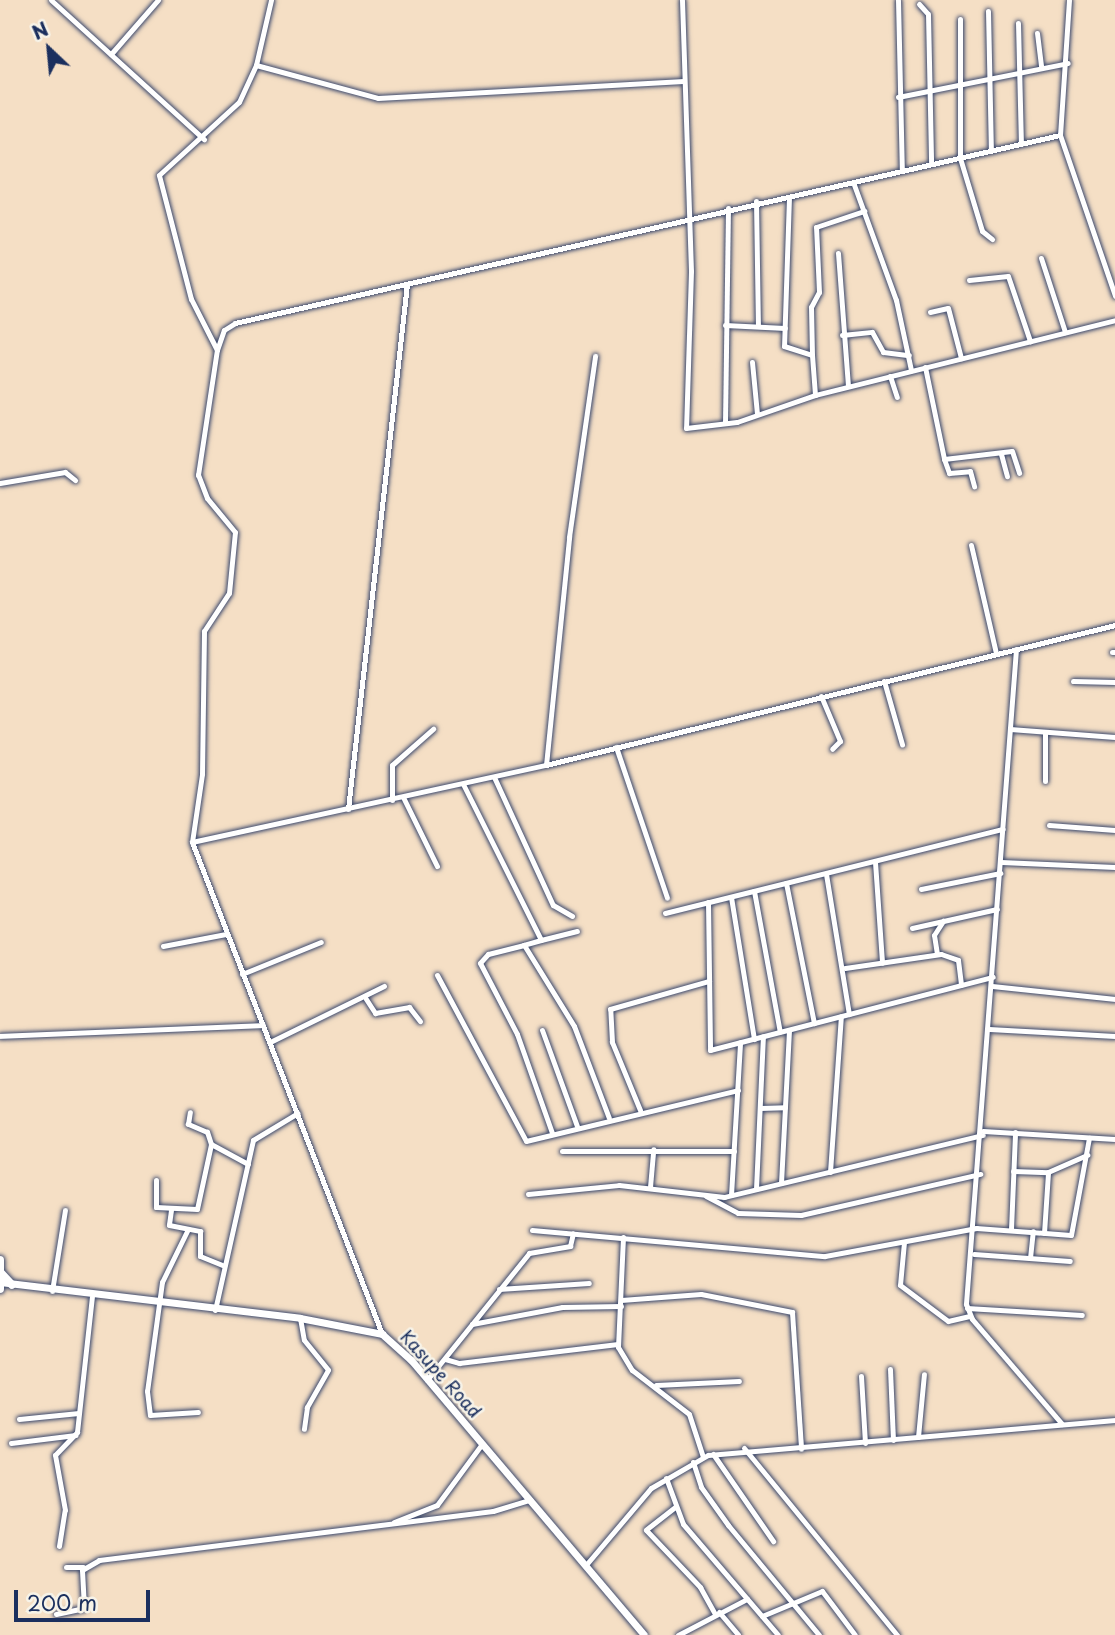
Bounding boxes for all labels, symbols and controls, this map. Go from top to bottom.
north arrow [14,14,84,84]
text: N [27,14,53,46]
street label: Kasupe Road [396,1326,486,1422]
scale bar [18,1576,154,1620]
text: 200 m [27,1586,97,1618]

